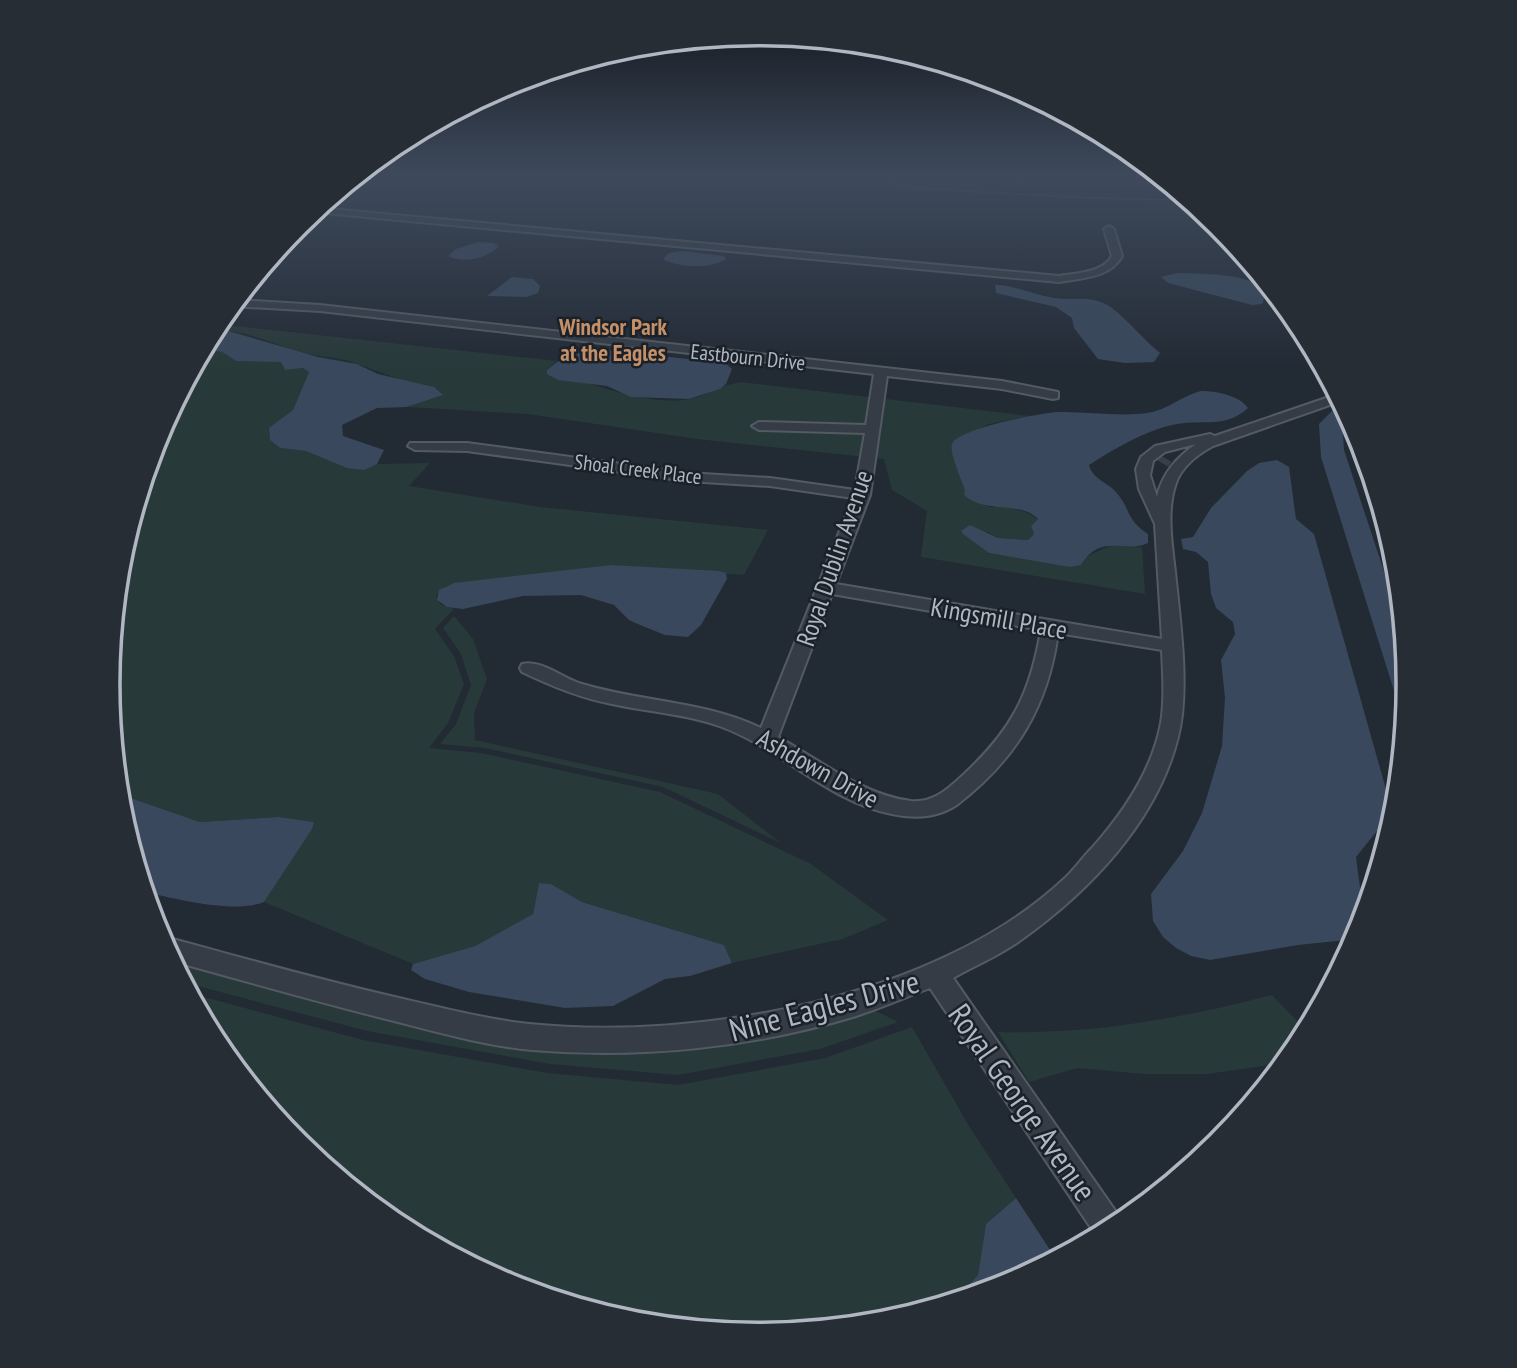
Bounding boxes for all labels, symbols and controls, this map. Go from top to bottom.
district label: Windsor Park at the Eagles [558,312,668,367]
street label: Eastbourn Drive [689,338,807,376]
street label: Shoal Creek Place [573,448,703,490]
street label: Royal Dublin Avenue [788,466,880,650]
street label: Kingsmill Place [928,590,1070,646]
street label: Ashdown Drive [751,721,885,815]
street label: Nine Eagles Drive [724,959,924,1051]
street label: Royal George Avenue [939,995,1107,1209]

